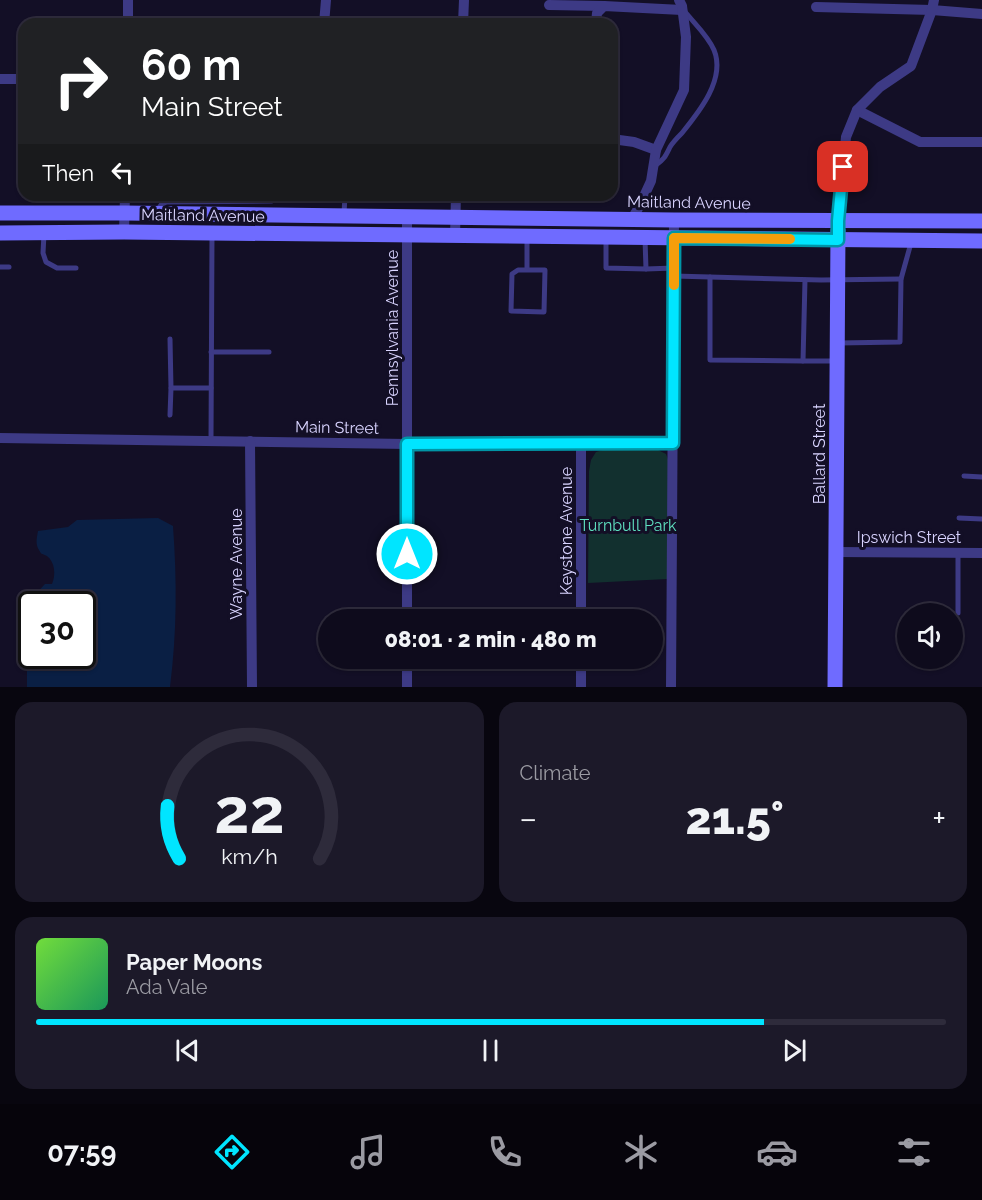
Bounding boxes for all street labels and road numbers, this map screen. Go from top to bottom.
street label: Maitland Avenue [627,192,751,213]
street label: Maitland Avenue [141,205,265,226]
street label: Pennsylvania Avenue [383,250,402,406]
street label: Ballard Street [810,403,829,504]
street label: Main Street [295,417,380,438]
street label: Keystone Avenue [557,467,576,595]
street label: Wayne Avenue [227,508,246,620]
street label: Ipswich Street [857,528,962,547]

